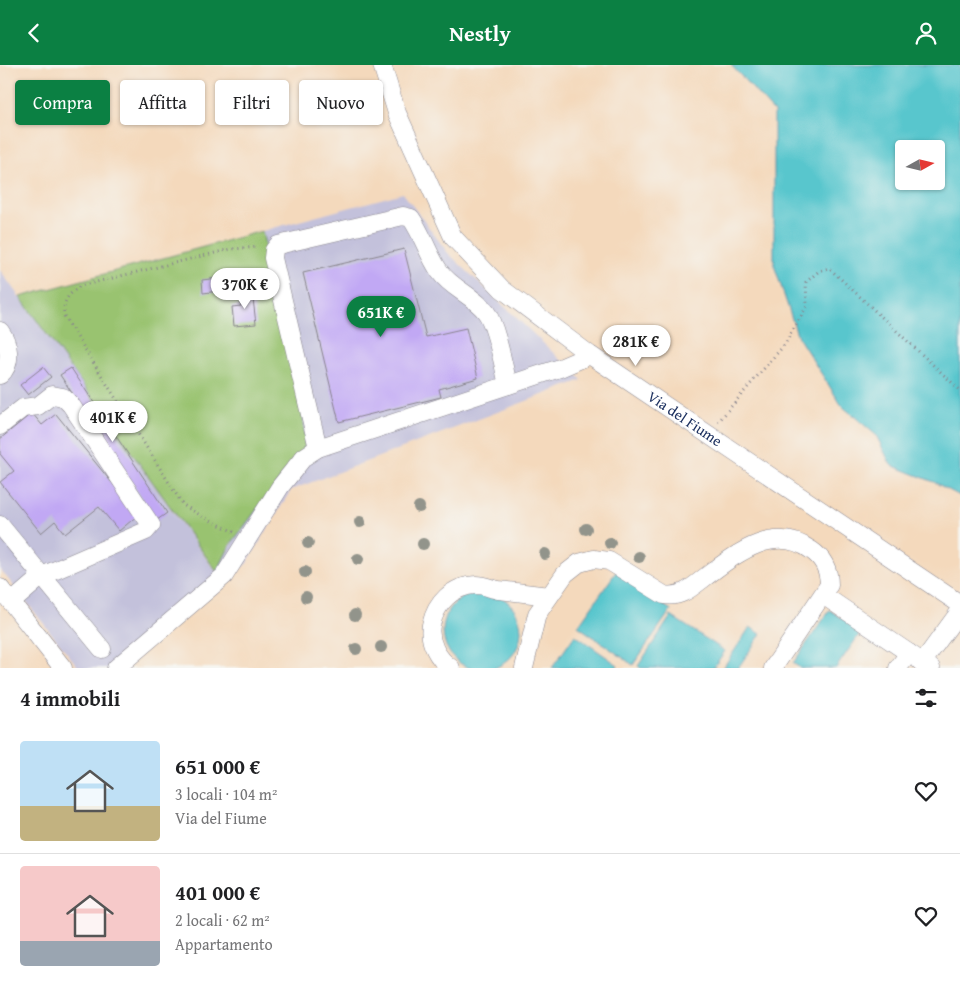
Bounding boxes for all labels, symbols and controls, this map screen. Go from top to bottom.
text: Nestly [449,17,511,49]
icon: back [20,19,48,47]
icon: person [912,19,940,47]
chip: Compra [15,80,110,125]
chip: Affitta [120,80,205,125]
chip: Filtri [215,80,289,125]
chip: Nuovo [299,80,383,125]
north arrow [895,140,945,190]
map controls [895,140,945,190]
pin: 370K € [204,267,286,310]
text: 370K € [222,272,268,296]
pin: 651K € [340,295,422,338]
text: 651K € [358,300,404,324]
pin: 281K € [595,325,677,367]
text: 281K € [613,329,659,353]
street label: Via del Fiume [643,386,727,451]
pin: 401K € [72,401,154,443]
text: 401K € [90,405,136,429]
text: 4 immobili [20,683,120,714]
icon: filters [912,684,940,712]
text: 651 000 € [175,751,260,782]
icon: home [60,761,120,821]
icon: heart [912,777,940,805]
text: 3 locali · 104 m² [175,782,277,806]
text: Via del Fiume [175,806,267,830]
text: 401 000 € [175,877,260,908]
icon: home [60,886,120,946]
icon: heart [912,902,940,930]
text: 2 locali · 62 m² [175,908,270,932]
text: Appartamento [175,932,273,956]

